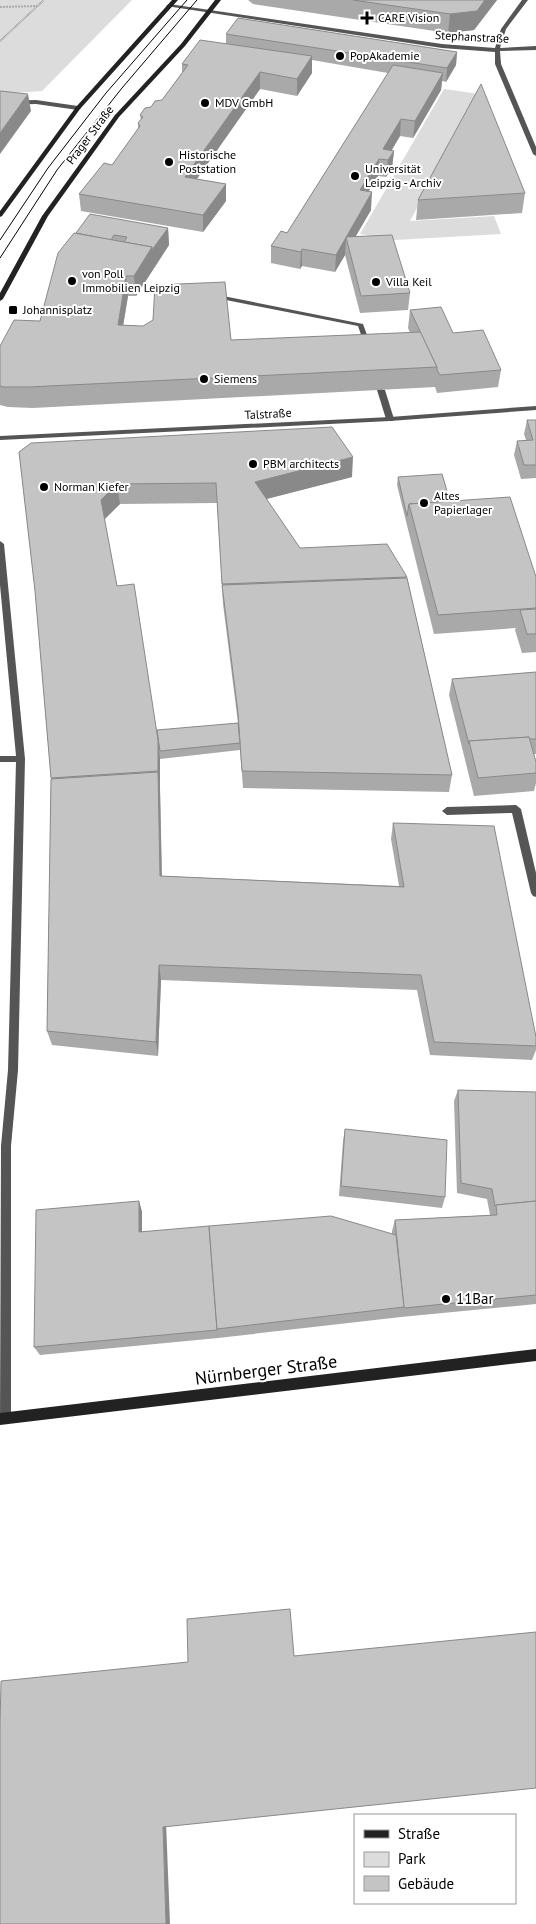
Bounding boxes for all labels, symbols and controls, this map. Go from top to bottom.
place label: CARE Vision [378,10,439,25]
marker: CARE Vision [360,11,374,25]
street label: Stephanstraße [435,27,510,46]
place label: PopAkademie [350,48,420,63]
marker: PopAkademie [334,50,346,62]
place label: MDV GmbH [215,95,273,110]
marker: MDV GmbH [199,97,211,109]
street label: Prager Straße [63,102,117,167]
place label: Historische Poststation [179,147,236,176]
marker: Historische Poststation [163,156,175,168]
place label: Universität Leipzig - Archiv [365,161,442,190]
marker: Universität Leipzig - Archiv [349,170,361,182]
place label: von Poll Immobilien Leipzig [82,266,180,295]
place label: Villa Keil [385,274,432,289]
marker: von Poll Immobilien Leipzig [66,275,78,287]
marker: Villa Keil [370,276,382,288]
place label: Johannisplatz [22,302,92,317]
marker: Johannisplatz [7,304,19,316]
place label: Siemens [214,371,257,386]
marker: Siemens [198,373,210,385]
street label: Talstraße [244,405,292,422]
place label: PBM architects [263,456,339,471]
marker: PBM architects [247,458,259,470]
place label: Norman Kiefer [54,479,129,494]
marker: Norman Kiefer [38,481,50,493]
place label: Altes Papierlager [434,488,492,517]
marker: Altes Papierlager [418,497,430,509]
place label: 11Bar [456,1289,494,1308]
marker: 11Bar [440,1293,452,1305]
street label: Nürnberger Straße [194,1349,338,1390]
legend [354,1814,516,1904]
text: Straße [398,1824,440,1843]
text: Park [398,1849,426,1868]
text: Gebäude [398,1874,454,1893]

